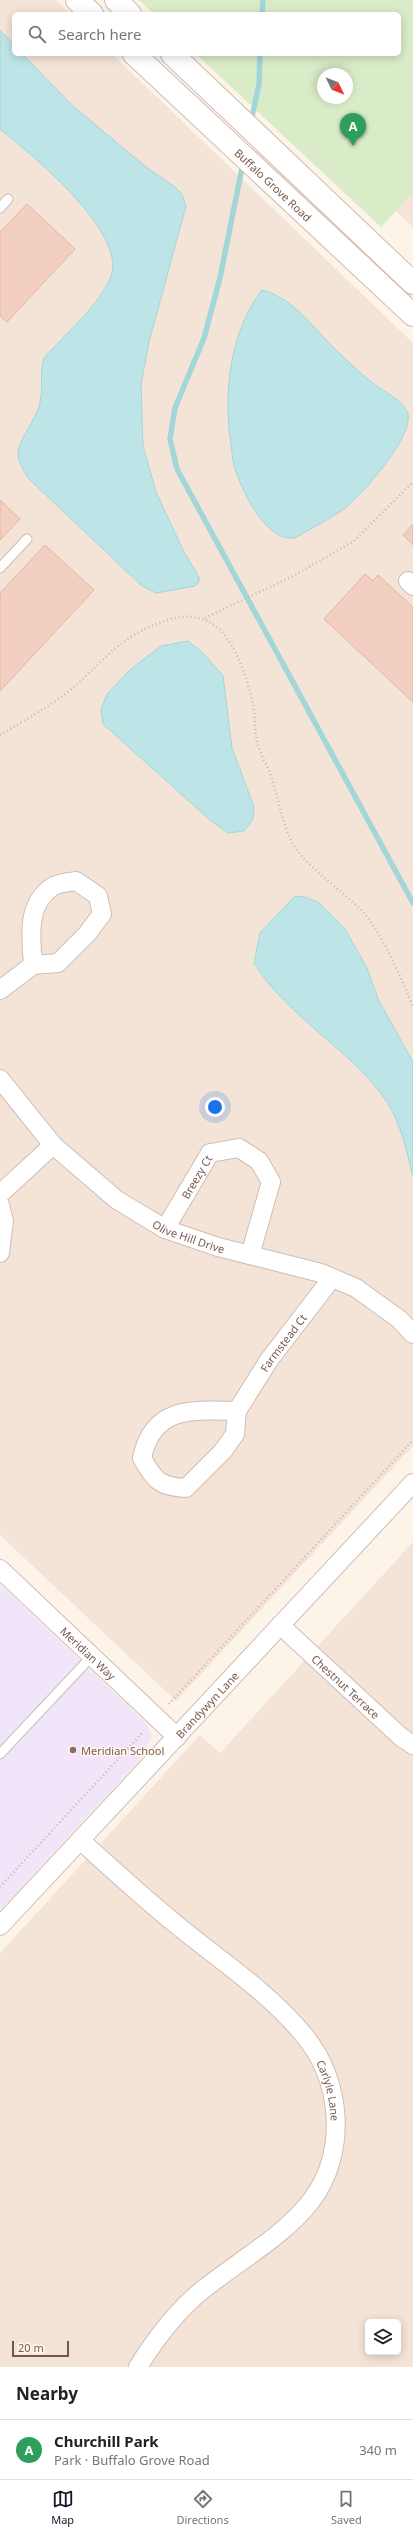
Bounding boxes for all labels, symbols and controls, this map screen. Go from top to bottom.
search box [12,12,401,56]
icon: search [26,23,48,45]
text: Search here [58,24,141,44]
north arrow [317,68,353,104]
pin: A [340,113,366,146]
street label: Buffalo Grove Road [232,145,315,224]
your location [205,1097,225,1117]
street label: Breezy Ct [177,1152,215,1201]
street label: Olive Hill Drive [150,1216,226,1256]
street label: Farmstead Ct [256,1311,309,1374]
street label: Meridian Way [58,1623,120,1683]
street label: Chestnut Terrace [309,1651,383,1721]
street label: Brandywyn Lane [172,1668,241,1741]
place label: Meridian School [81,1743,164,1758]
marker: Meridian School [68,1745,78,1755]
street label: Carlyle Lane [314,2057,343,2121]
map controls [365,2319,401,2355]
button: layers [365,2319,401,2355]
scale bar [12,2339,69,2358]
text: 20 m [18,2340,44,2355]
text: Nearby [16,2382,78,2405]
text: Churchill Park [54,2431,159,2451]
text: A [25,2441,34,2459]
text: 340 m [359,2441,397,2459]
text: Park · Buffalo Grove Road [54,2451,210,2469]
tab: Map [51,2488,74,2527]
tab: Directions [176,2488,229,2527]
tab: Saved [331,2488,362,2527]

